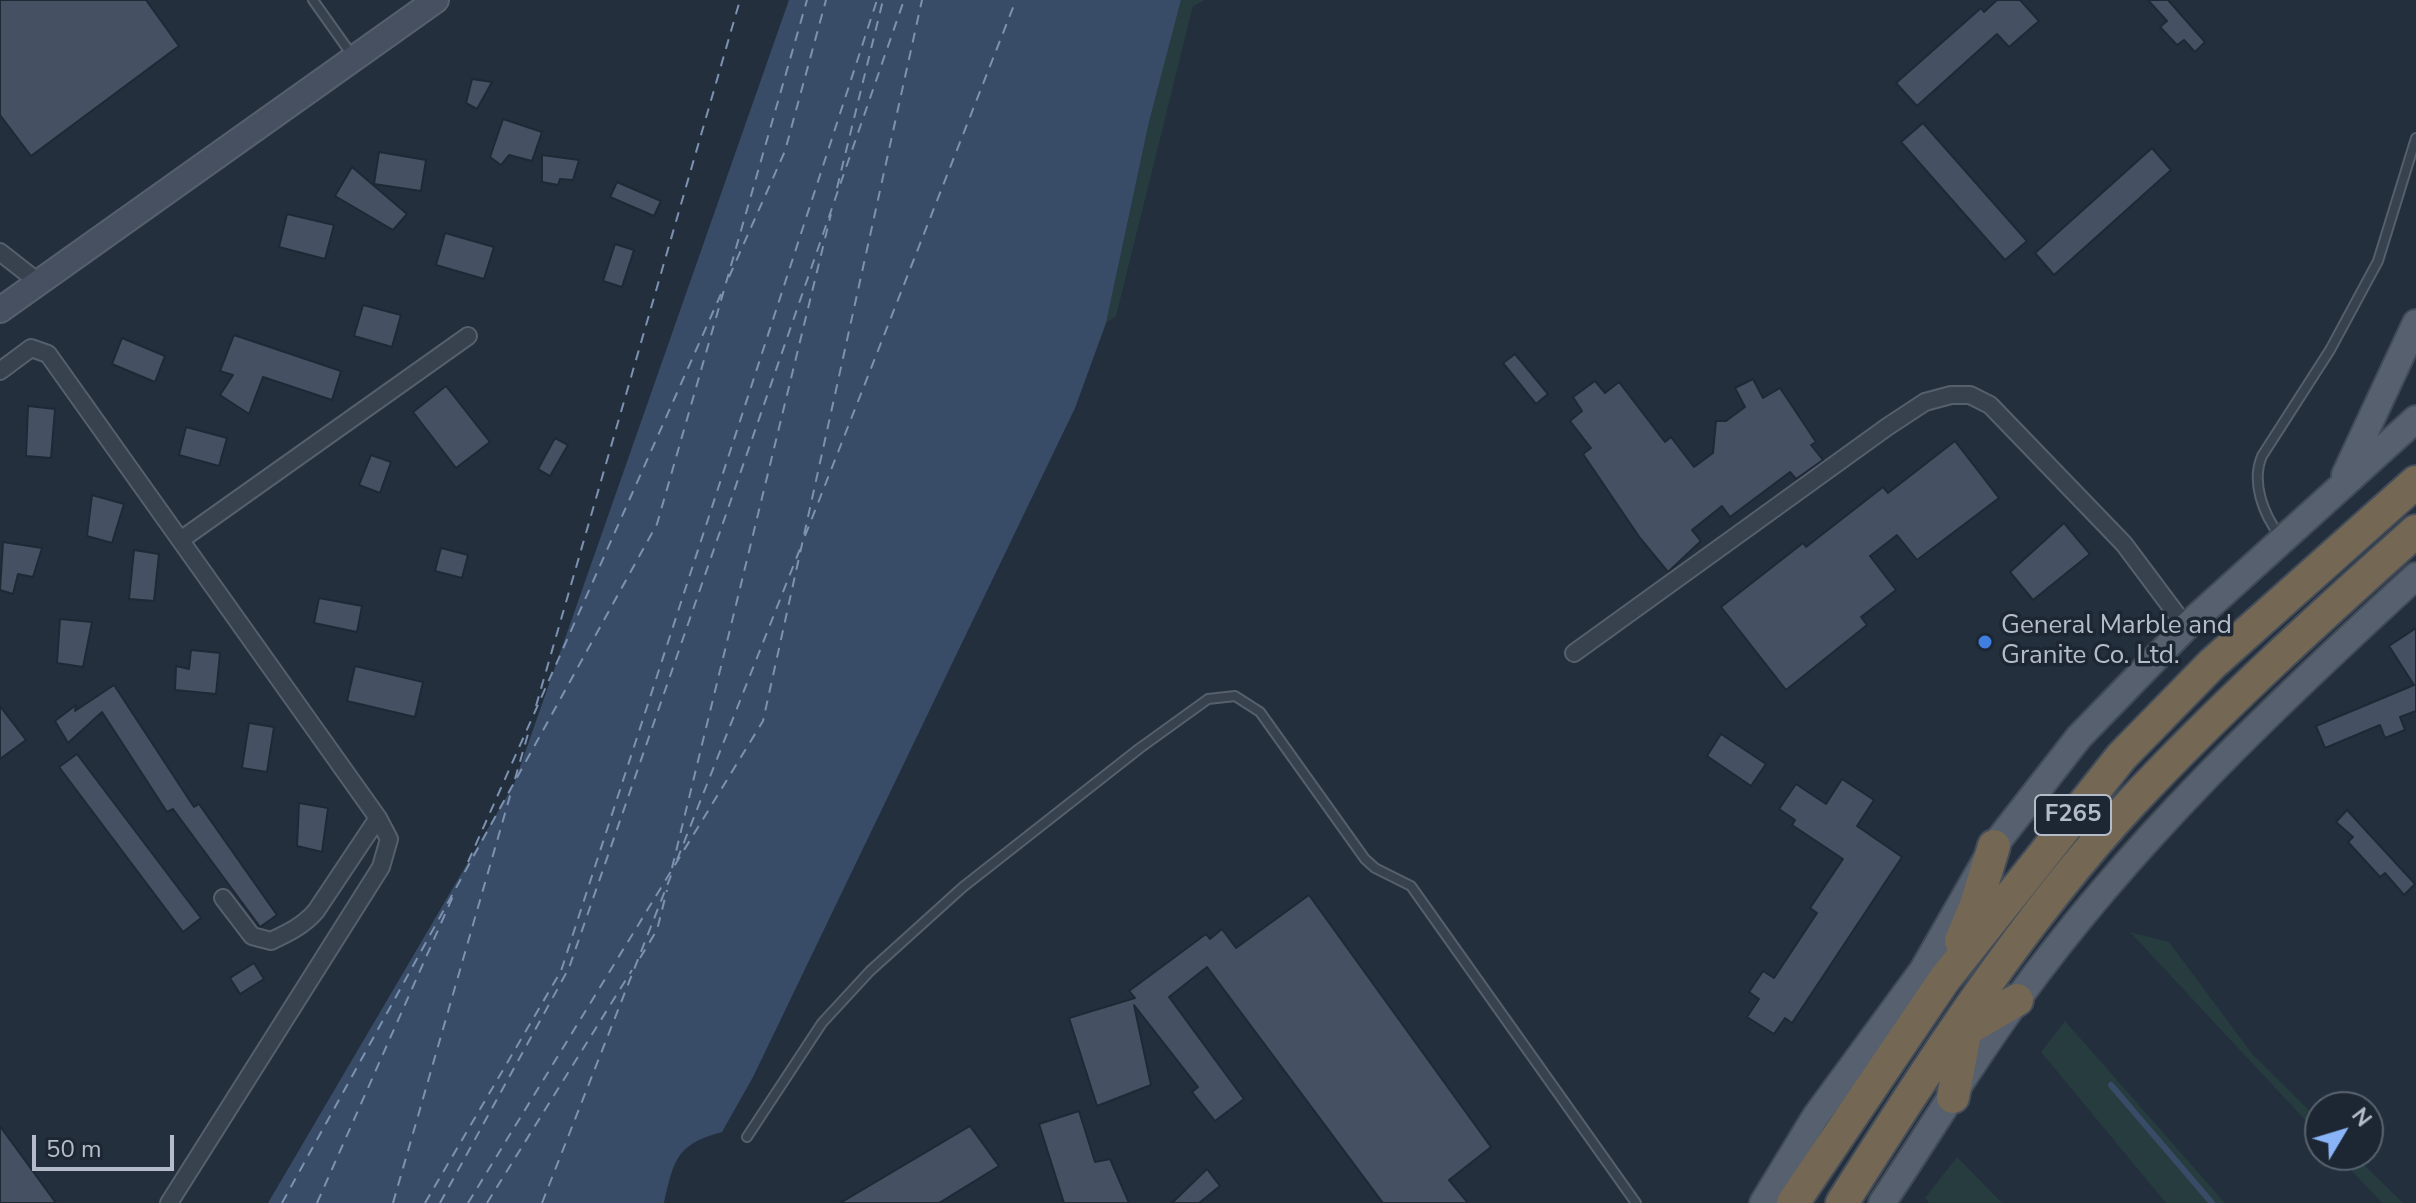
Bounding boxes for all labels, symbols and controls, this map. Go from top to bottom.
place label: General Marble and Granite Co. Ltd. [2001,611,2232,672]
marker: General Marble and Granite Co. Ltd. [1976,633,1994,651]
road number: F265 [2035,795,2111,835]
north arrow [2304,1091,2384,1171]
text: N [2344,1102,2378,1133]
scale bar [36,1119,178,1169]
text: 50 m [46,1133,102,1165]

